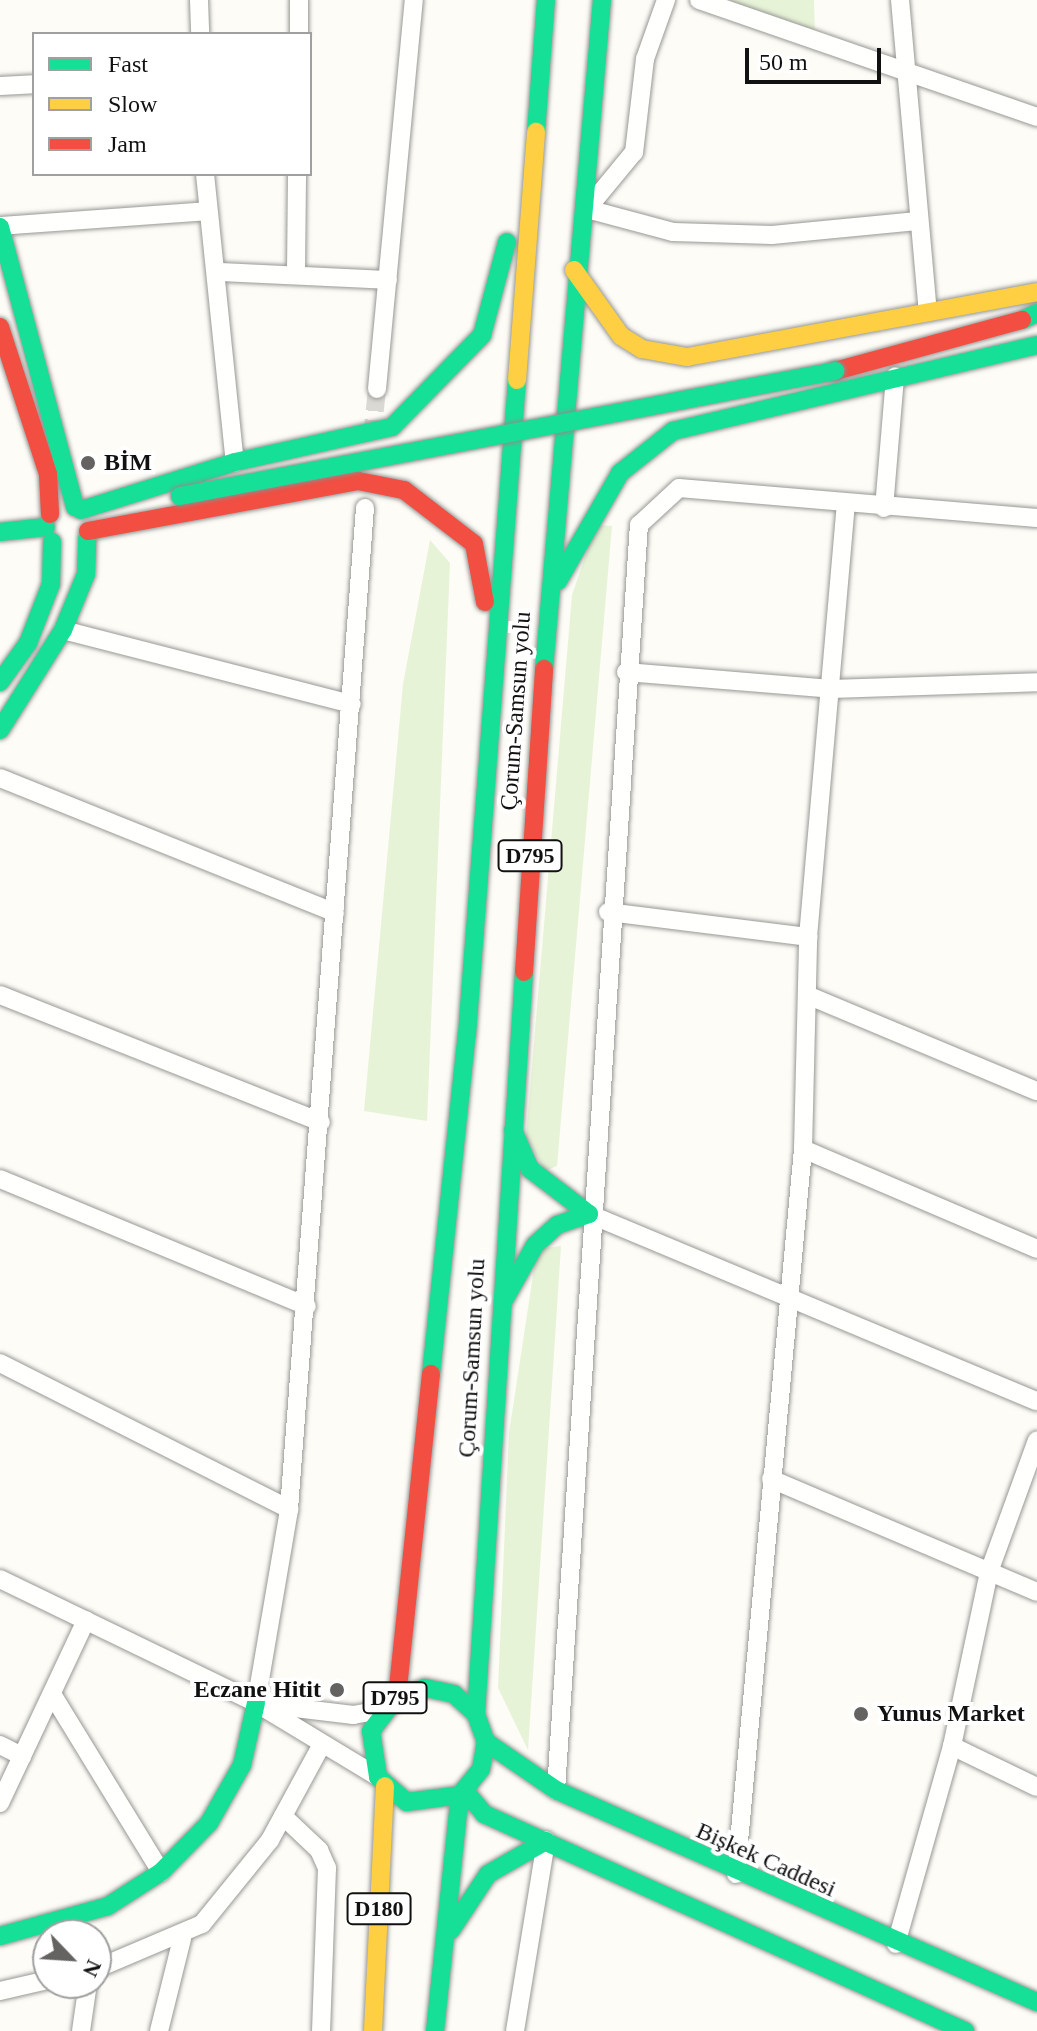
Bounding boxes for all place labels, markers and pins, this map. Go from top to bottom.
place label: BİM [104,449,152,477]
marker: BİM [79,454,97,472]
place label: Eczane Hitit [194,1676,321,1704]
marker: Eczane Hitit [328,1681,346,1699]
place label: Yunus Market [877,1700,1025,1728]
marker: Yunus Market [852,1705,870,1723]

